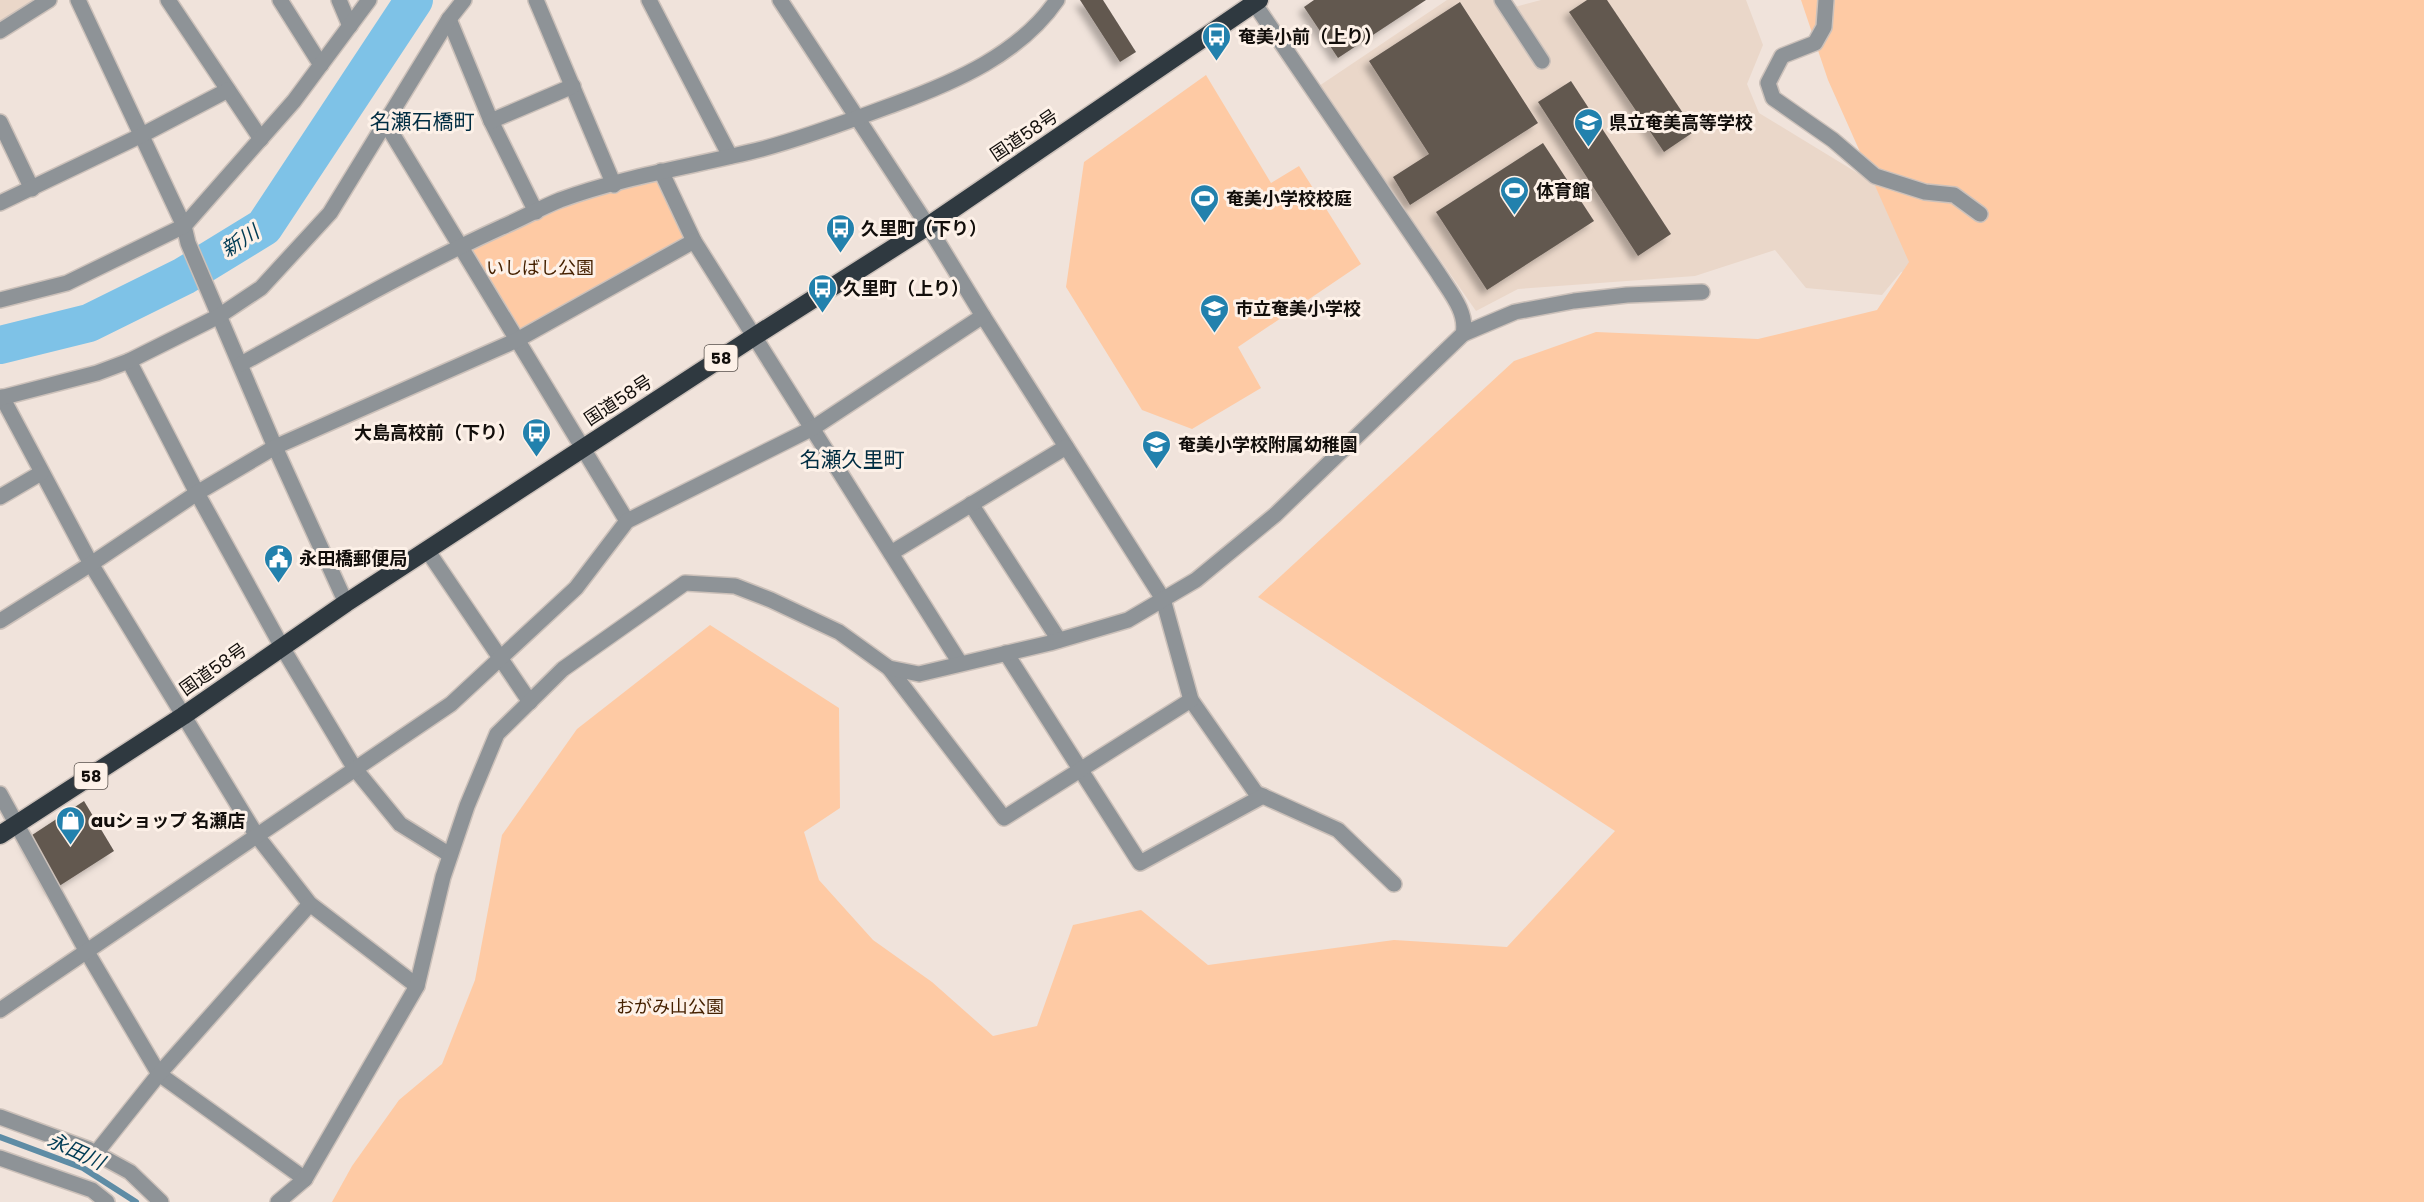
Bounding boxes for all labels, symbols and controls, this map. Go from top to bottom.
bus stop icon: 奄美小前（上り） [1201,20,1233,62]
place label: 奄美小前（上り） [1238,24,1382,49]
street label: 国道58号 [985,103,1063,167]
school or university icon: 県立奄美高等学校 [1572,106,1604,148]
district label: 名瀬石橋町 [370,107,475,136]
place label: 県立奄美高等学校 [1609,110,1753,135]
sports icon: 体育館 [1499,174,1531,216]
place label: 体育館 [1536,178,1590,203]
sports icon: 奄美小学校校庭 [1189,182,1221,224]
place label: 奄美小学校校庭 [1226,186,1352,211]
bus stop icon: 久里町（下り） [824,212,856,254]
place label: 久里町（下り） [861,216,987,241]
water label: 新川 [216,217,266,264]
park label: いしばし公園 [486,255,594,280]
bus stop icon: 久里町（上り） [806,272,838,314]
place label: 久里町（上り） [843,276,969,301]
school or university icon: 市立奄美小学校 [1198,292,1230,334]
place label: 市立奄美小学校 [1235,296,1361,321]
road number: 58 [704,345,738,371]
street label: 国道58号 [579,369,657,431]
bus stop icon: 大島高校前（下り） [521,416,553,458]
place label: 大島高校前（下り） [354,420,516,445]
school or university icon: 奄美小学校附属幼稚園 [1141,428,1173,470]
place label: 奄美小学校附属幼稚園 [1178,432,1358,457]
district label: 名瀬久里町 [800,445,905,474]
public building icon: 永田橋郵便局 [262,542,294,584]
place label: 永田橋郵便局 [299,546,407,571]
street label: 国道58号 [174,637,252,701]
road number: 58 [74,763,107,789]
shop icon: auショップ 名瀬店 [54,804,86,846]
place label: auショップ 名瀬店 [91,808,245,833]
park label: おがみ山公園 [616,994,724,1019]
water label: 永田川 [43,1126,111,1177]

